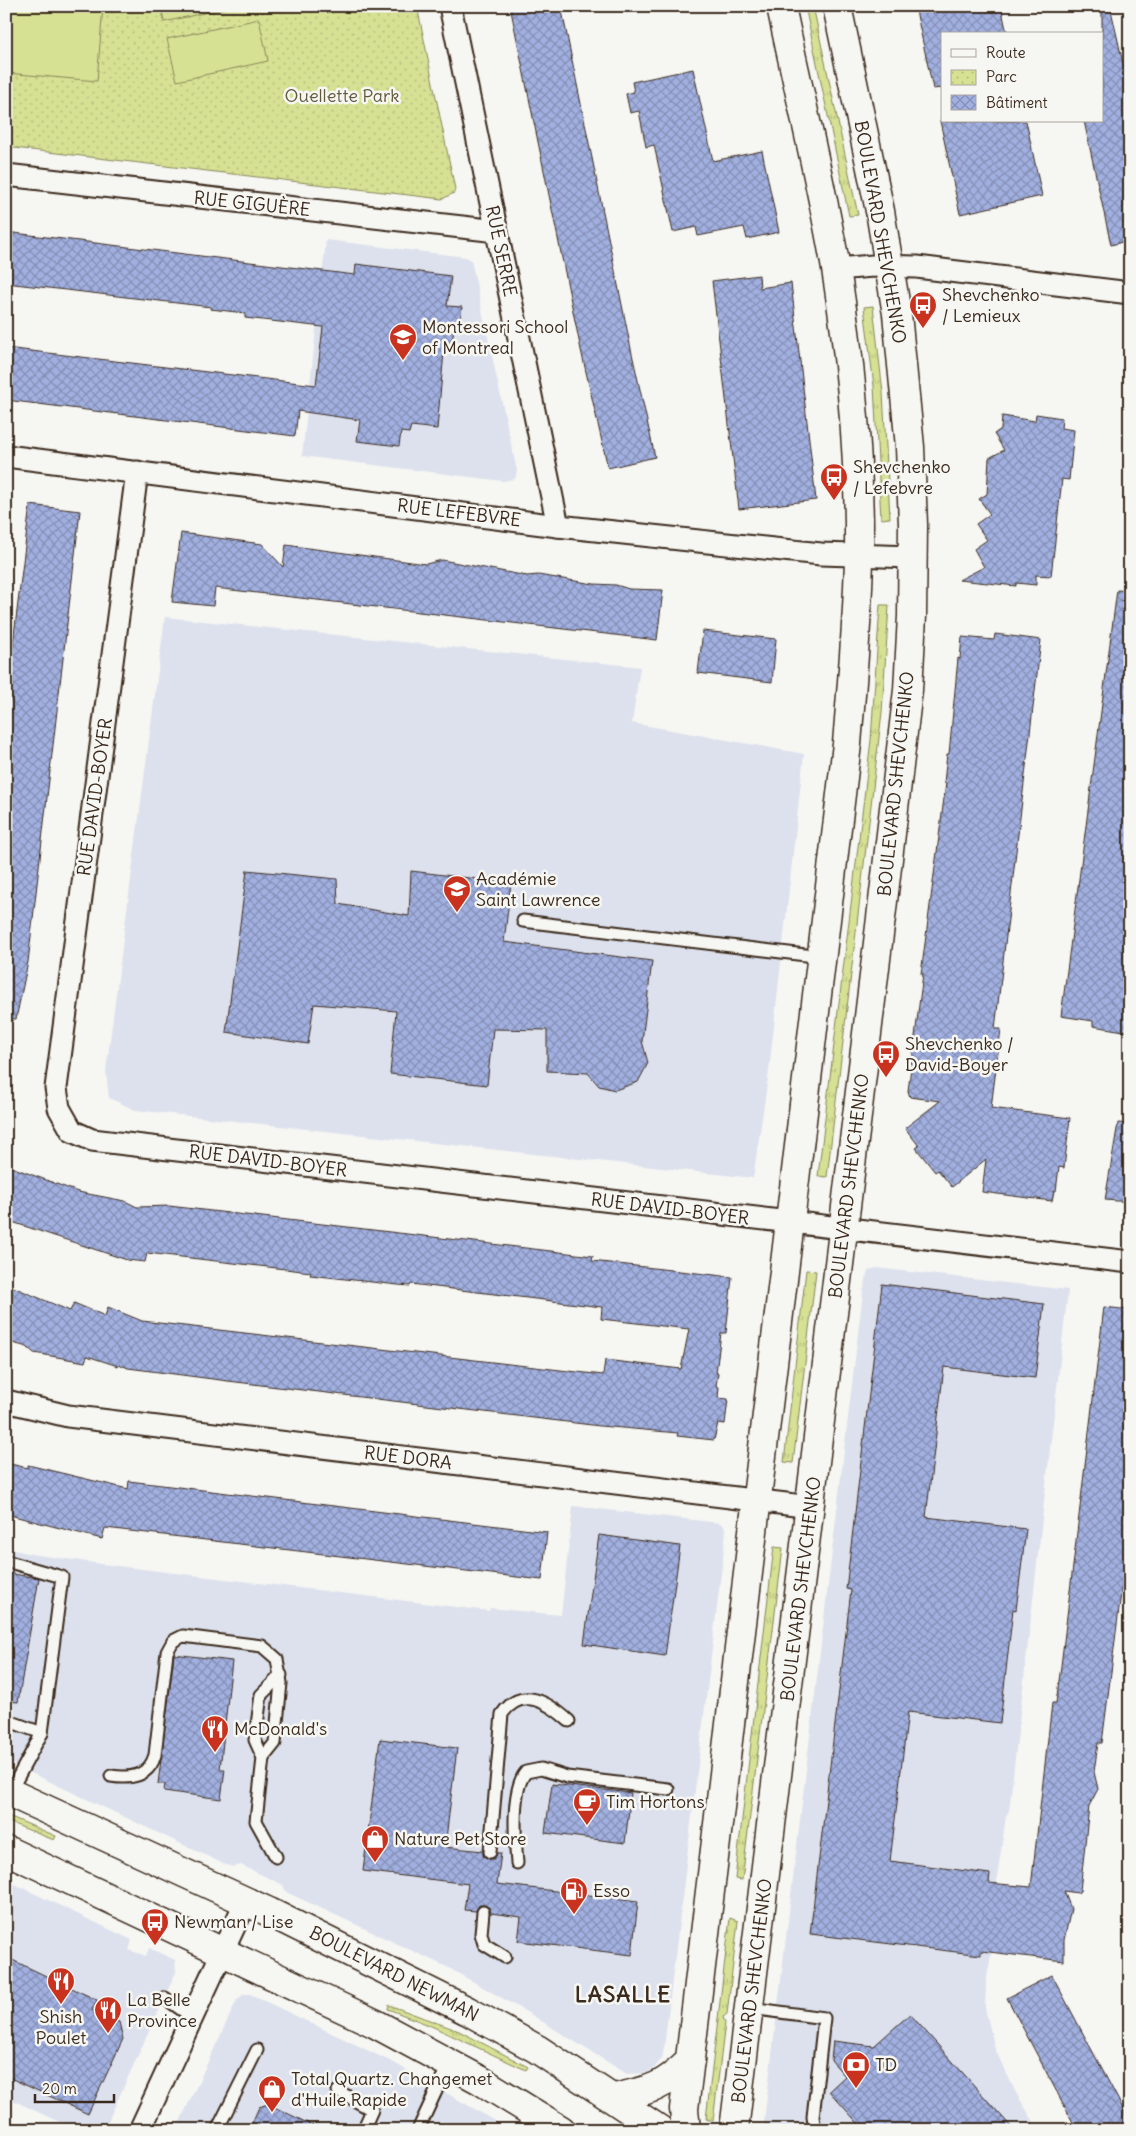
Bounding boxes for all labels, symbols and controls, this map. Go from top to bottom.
legend [941,32,1104,122]
text: Route [986,43,1026,62]
text: Parc [986,67,1017,86]
park label: Ouellette Park [285,84,399,107]
text: Bâtiment [986,93,1048,112]
street label: BOULEVARD SHEVCHENKO [850,119,911,345]
street label: RUE GIGUÈRE [193,186,311,221]
street label: RUE SERRE [481,203,522,299]
place label: Shevchenko / Lemieux [942,283,1040,327]
bus stop icon: Shevchenko / Lemieux [908,290,938,329]
place label: Montessori School of Montreal [422,315,568,359]
school or university icon: Montessori School of Montreal [388,322,418,361]
place label: Shevchenko / Lefebvre [853,455,951,499]
bus stop icon: Shevchenko / Lefebvre [819,462,849,501]
street label: RUE LEFEBVRE [396,493,522,532]
street label: BOULEVARD SHEVCHENKO [872,670,919,898]
street label: RUE DAVID-BOYER [72,716,117,877]
place label: Académie Saint Lawrence [476,867,601,911]
school or university icon: Académie Saint Lawrence [442,874,472,913]
place label: Shevchenko / David-Boyer [905,1032,1014,1076]
bus stop icon: Shevchenko / David-Boyer [871,1039,901,1078]
street label: BOULEVARD SHEVCHENKO [823,1072,874,1300]
street label: RUE DAVID-BOYER [188,1139,349,1182]
street label: RUE DAVID-BOYER [590,1187,751,1230]
street label: RUE DORA [363,1441,453,1474]
street label: BOULEVARD SHEVCHENKO [775,1475,826,1703]
restaurant icon: McDonald's [200,1714,230,1753]
place label: McDonald's [234,1717,327,1740]
cafe icon: Tim Hortons [572,1787,602,1826]
place label: Tim Hortons [606,1790,705,1813]
shop icon: Nature Pet Store [360,1824,390,1863]
place label: Nature Pet Store [394,1827,527,1850]
fuel station icon: Esso [559,1876,589,1915]
street label: BOULEVARD SHEVCHENKO [726,1877,777,2105]
place label: Esso [593,1879,630,1902]
bus stop icon: Newman / Lise [140,1907,170,1946]
place label: Newman / Lise [174,1910,293,1933]
street label: BOULEVARD NEWMAN [306,1921,483,2026]
restaurant icon: Shish Poulet [46,1966,76,2005]
district label: LASALLE [575,1980,671,2008]
place label: La Belle Province [127,1988,197,2032]
restaurant icon: La Belle Province [93,1995,123,2034]
place label: Shish Poulet [36,2005,86,2049]
bank icon: TD [841,2050,871,2089]
place label: TD [875,2053,897,2076]
place label: Total Quartz. Changemet d'Huile Rapide [291,2067,492,2111]
scale bar [35,2071,114,2103]
shop icon: Total Quartz. Changemet d'Huile Rapide [257,2074,287,2113]
text: 20 m [42,2079,77,2098]

